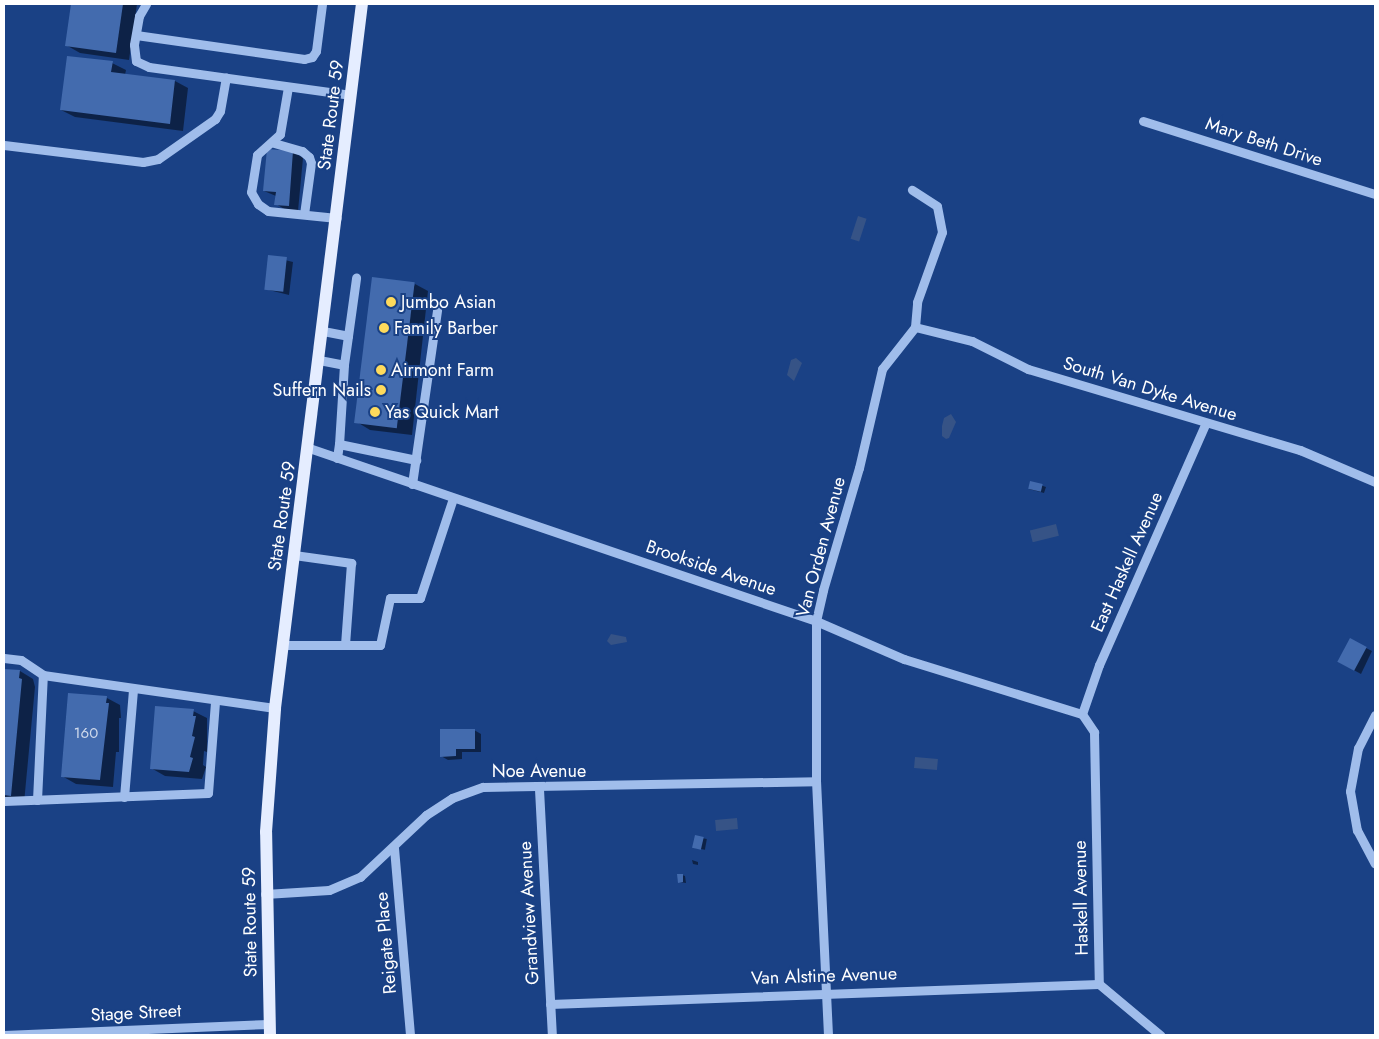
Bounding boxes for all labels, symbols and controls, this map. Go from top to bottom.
street label: State Route 59 [314,59,348,171]
street label: Mary Beth Drive [1203,113,1325,171]
place label: Jumbo Asian [401,291,496,313]
marker: Jumbo Asian [385,296,397,308]
place label: Family Barber [394,317,498,339]
marker: Family Barber [378,322,390,334]
street label: South Van Dyke Avenue [1060,352,1240,426]
place label: Airmont Farm [391,359,494,381]
marker: Airmont Farm [375,364,387,376]
place label: Suffern Nails [272,379,371,401]
marker: Suffern Nails [375,384,387,396]
place label: Yas Quick Mart [385,401,499,423]
marker: Yas Quick Mart [369,406,381,418]
street label: State Route 59 [264,460,300,572]
street label: Van Orden Avenue [792,474,850,620]
street label: East Haskell Avenue [1086,489,1168,635]
street label: Brookside Avenue [643,536,779,600]
house number: 160 [74,725,98,743]
street label: Noe Avenue [492,760,586,782]
street label: Haskell Avenue [1069,840,1093,956]
street label: Grandview Avenue [514,841,544,985]
street label: State Route 59 [238,866,262,978]
street label: Reigate Place [371,891,401,995]
street label: Van Alstine Avenue [751,963,897,989]
street label: Stage Street [90,1000,182,1026]

